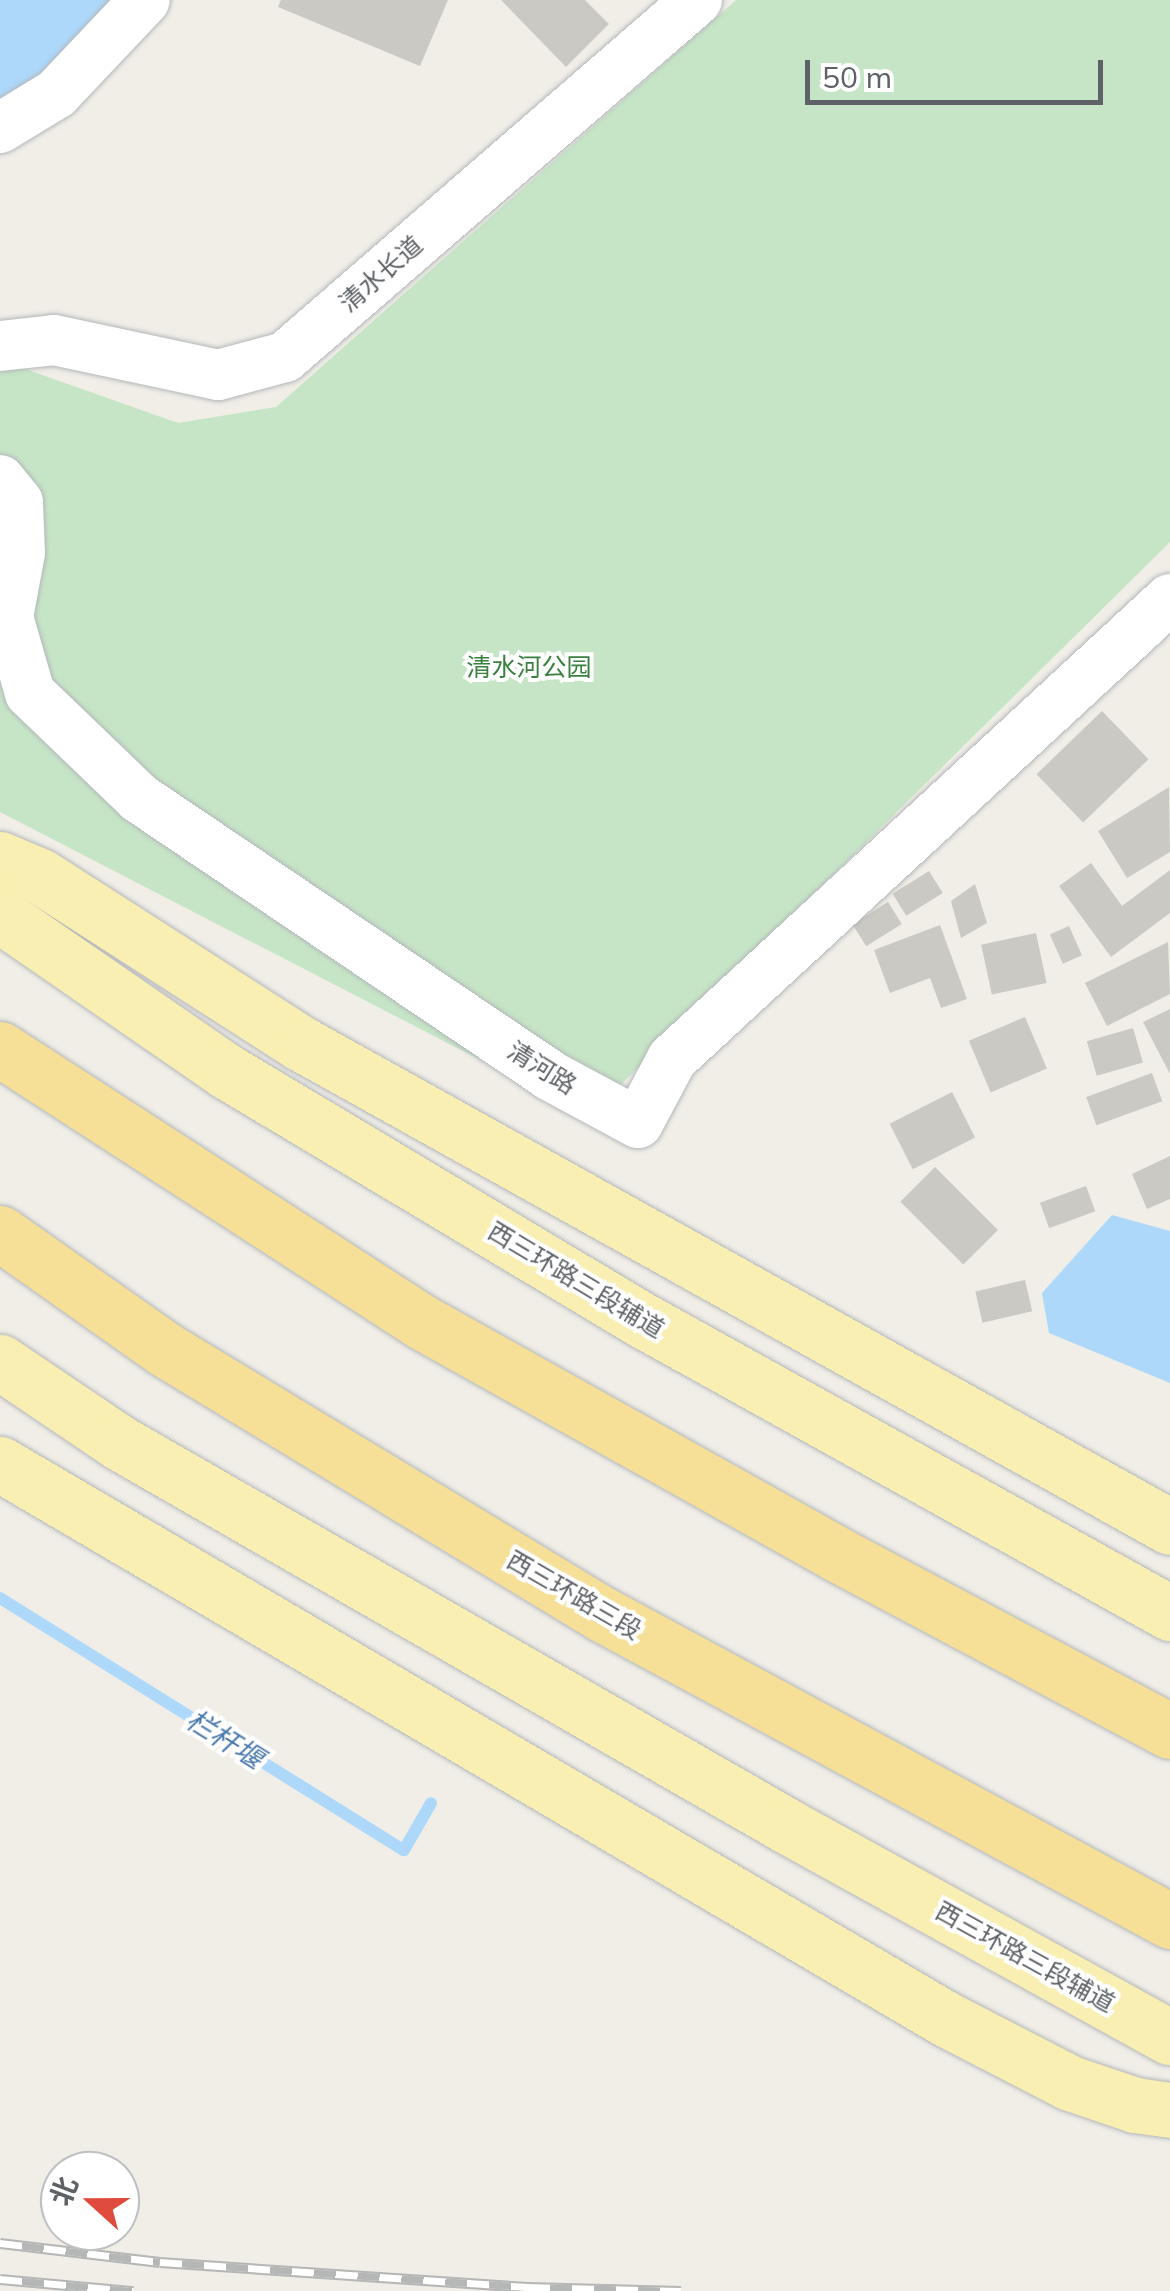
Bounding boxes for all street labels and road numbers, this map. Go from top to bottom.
street label: 清水长道 [333,230,429,318]
street label: 清河路 [502,1035,582,1101]
street label: 西三环路三段辅道 [483,1216,669,1344]
street label: 西三环路三段 [502,1545,646,1645]
street label: 西三环路三段辅道 [930,1895,1120,2019]

